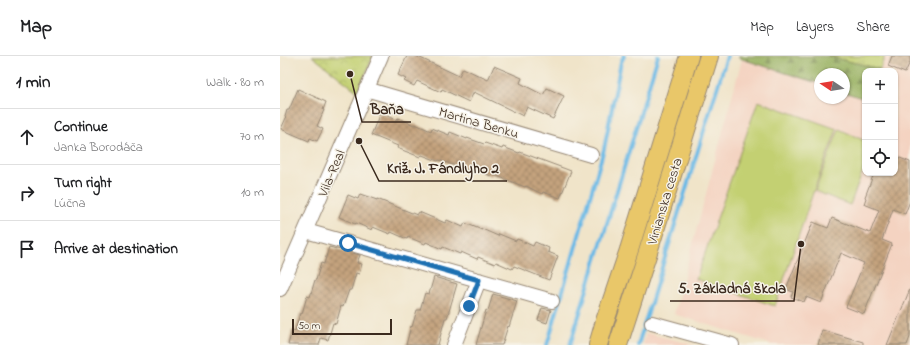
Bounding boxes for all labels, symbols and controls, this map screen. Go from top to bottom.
text: Map [20,14,52,41]
text: Map [750,17,774,38]
text: Layers [796,17,834,38]
text: Share [856,17,890,38]
north arrow [814,68,850,104]
map controls [862,68,898,176]
button: + [862,68,898,104]
text: 1 min [16,70,50,95]
text: Walk · 80 m [206,73,264,92]
callout: Baňa [362,95,411,122]
text: Baňa [369,99,404,121]
street label: Martina Benku [436,102,521,145]
button: − [862,104,898,140]
text: Continue [54,116,108,138]
icon: ahead [16,126,38,148]
text: 70 m [240,127,264,146]
text: Janka Borodáča [54,138,143,157]
button: locate [862,140,898,176]
street label: Vila-Real [313,147,352,201]
callout: Križ. J. Fándlyho 2 [379,154,507,181]
street label: Vinianska cesta [642,155,689,248]
text: Križ. J. Fándlyho 2 [387,158,500,182]
text: Turn right [54,172,112,194]
icon: right [16,182,38,204]
text: 10 m [241,183,264,202]
text: Lúčna [54,194,85,213]
route start [339,234,357,252]
icon: arrive [16,238,38,260]
text: Arrive at destination [54,238,178,260]
callout: 5. Základná škola [670,274,794,301]
text: 5. Základná škola [678,278,786,300]
route end [460,297,478,315]
scale bar [292,317,392,336]
text: 50 m [298,318,320,334]

